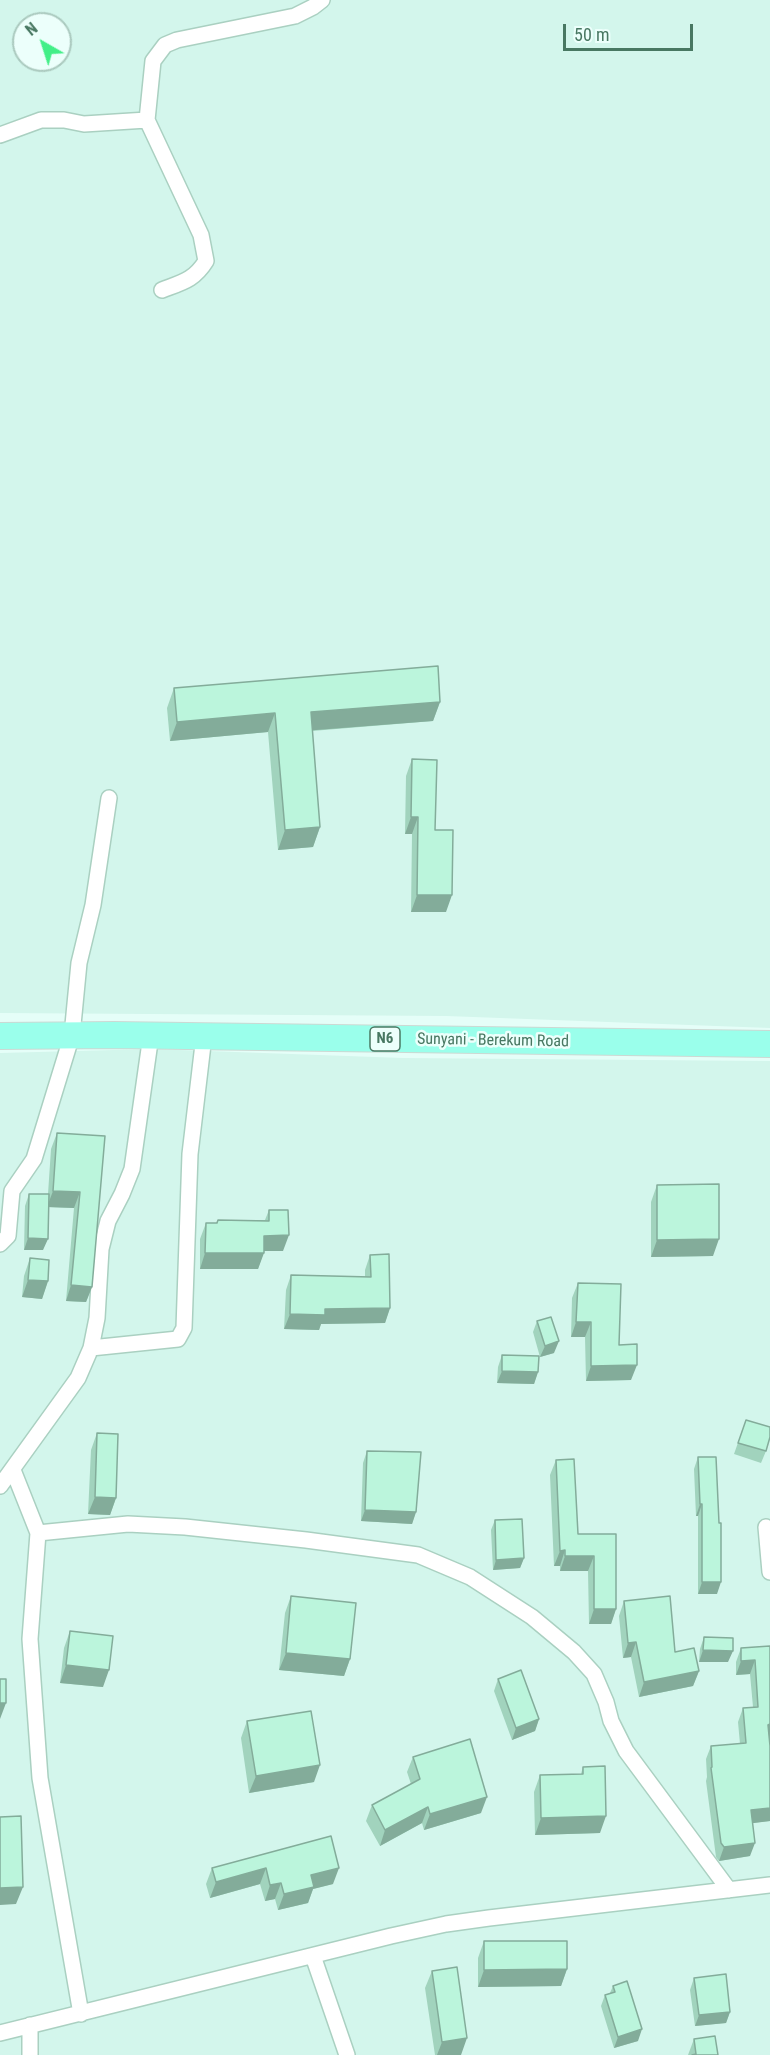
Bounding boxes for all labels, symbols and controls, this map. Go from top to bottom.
north arrow [12,12,72,72]
scale bar [566,12,696,50]
text: N [22,19,41,40]
text: 50 m [574,24,609,45]
road number: N6 [370,1027,400,1051]
street label: Sunyani - Berekum Road [417,1030,569,1052]

